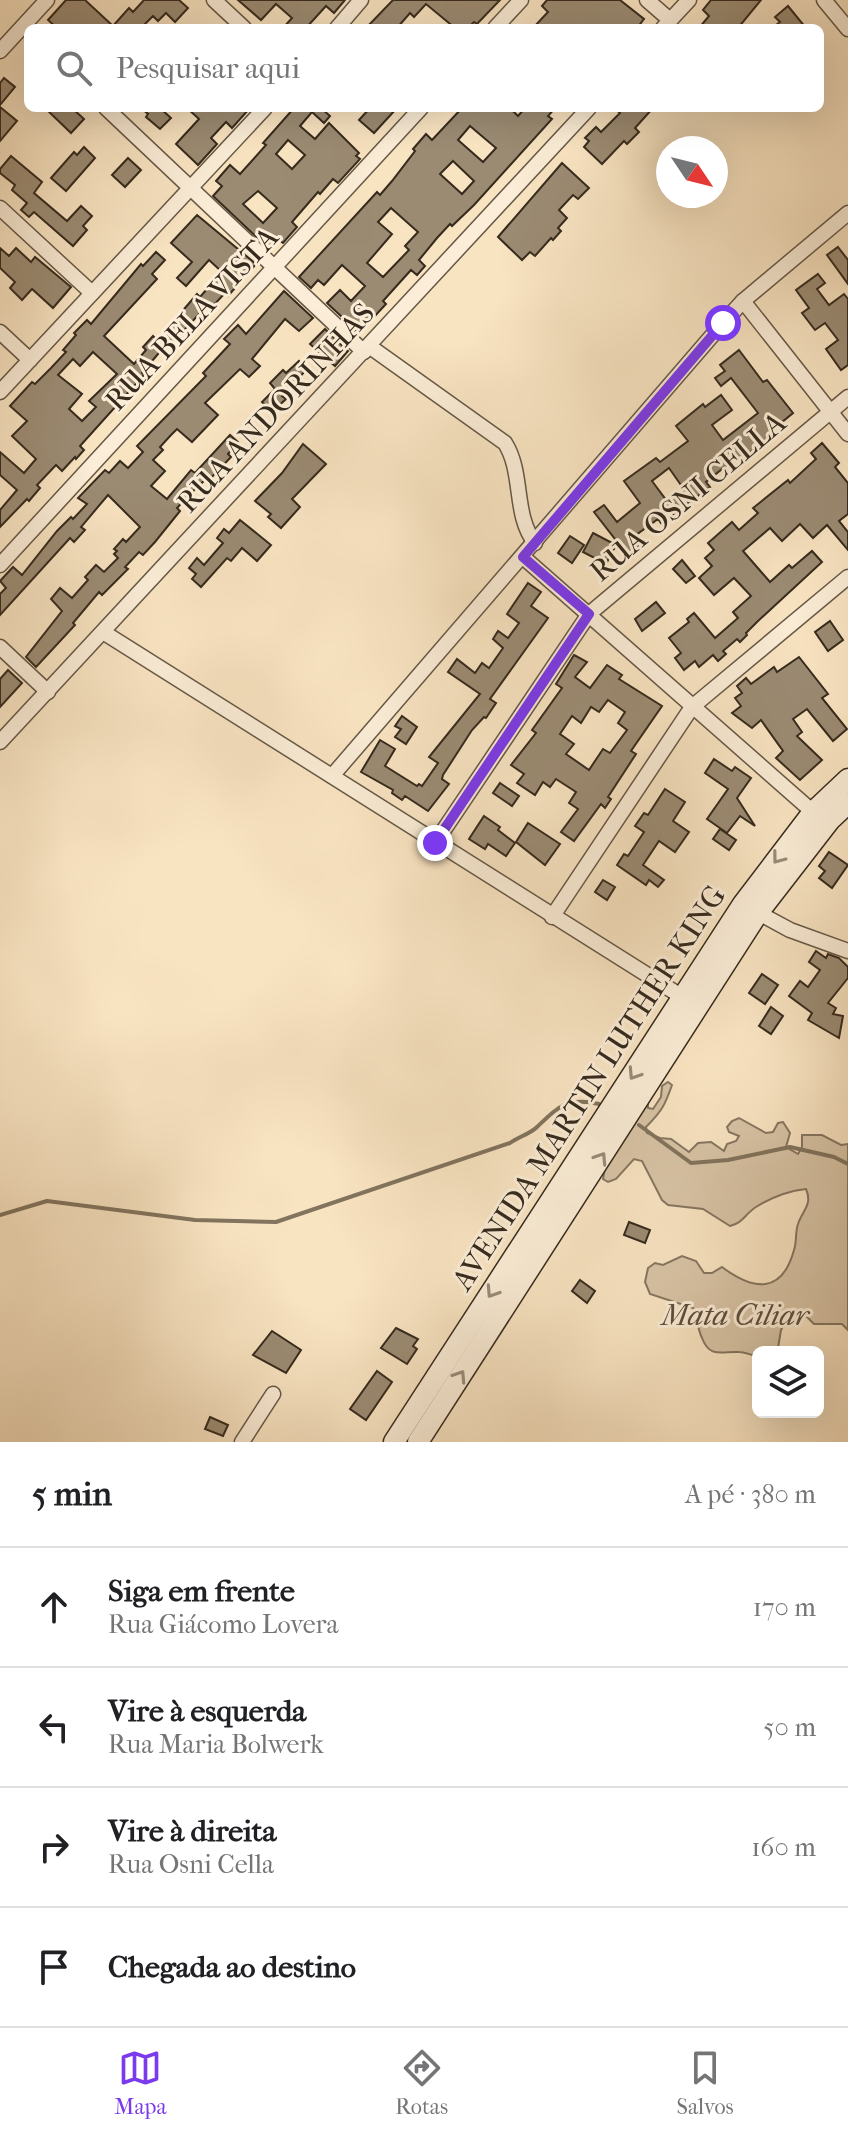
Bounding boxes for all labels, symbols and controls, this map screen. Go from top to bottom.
search box [24,24,824,112]
icon: search [52,46,96,90]
text: Pesquisar aqui [116,51,300,86]
north arrow [656,136,728,208]
street label: RUA BELA VISTA [98,220,286,418]
street label: RUA ANDORINHAS [170,296,382,520]
route start [705,305,741,341]
street label: RUA OSNI CELLA [583,405,793,589]
route end [417,825,453,861]
one-way arrow [773,849,787,864]
street label: AVENIDA MARTIN LUTHER KING [444,879,733,1298]
one-way arrow [629,1066,644,1080]
one-way arrow [591,1152,606,1167]
one-way arrow [486,1283,501,1298]
park label: Mata Ciliar [659,1298,811,1333]
map controls [752,1346,824,1418]
button: layers [752,1346,824,1418]
one-way arrow [450,1371,465,1385]
text: 5 min [32,1474,112,1514]
text: A pé · 380 m [685,1479,816,1510]
text: Siga em frente [108,1574,295,1609]
icon: ahead [32,1585,76,1629]
text: 170 m [753,1592,816,1623]
text: Rua Giácomo Lovera [108,1609,339,1640]
text: Vire à esquerda [108,1694,306,1729]
icon: left [32,1705,76,1749]
text: 50 m [763,1712,816,1743]
text: Rua Maria Bolwerk [108,1729,324,1760]
text: Vire à direita [108,1814,276,1849]
icon: right [32,1825,76,1869]
text: 160 m [751,1832,816,1863]
text: Rua Osni Cella [108,1849,274,1880]
icon: arrive [32,1945,76,1989]
text: Chegada ao destino [108,1950,356,1985]
tab: Mapa [114,2046,167,2120]
tab: Rotas [395,2046,448,2120]
tab: Salvos [677,2046,734,2120]

